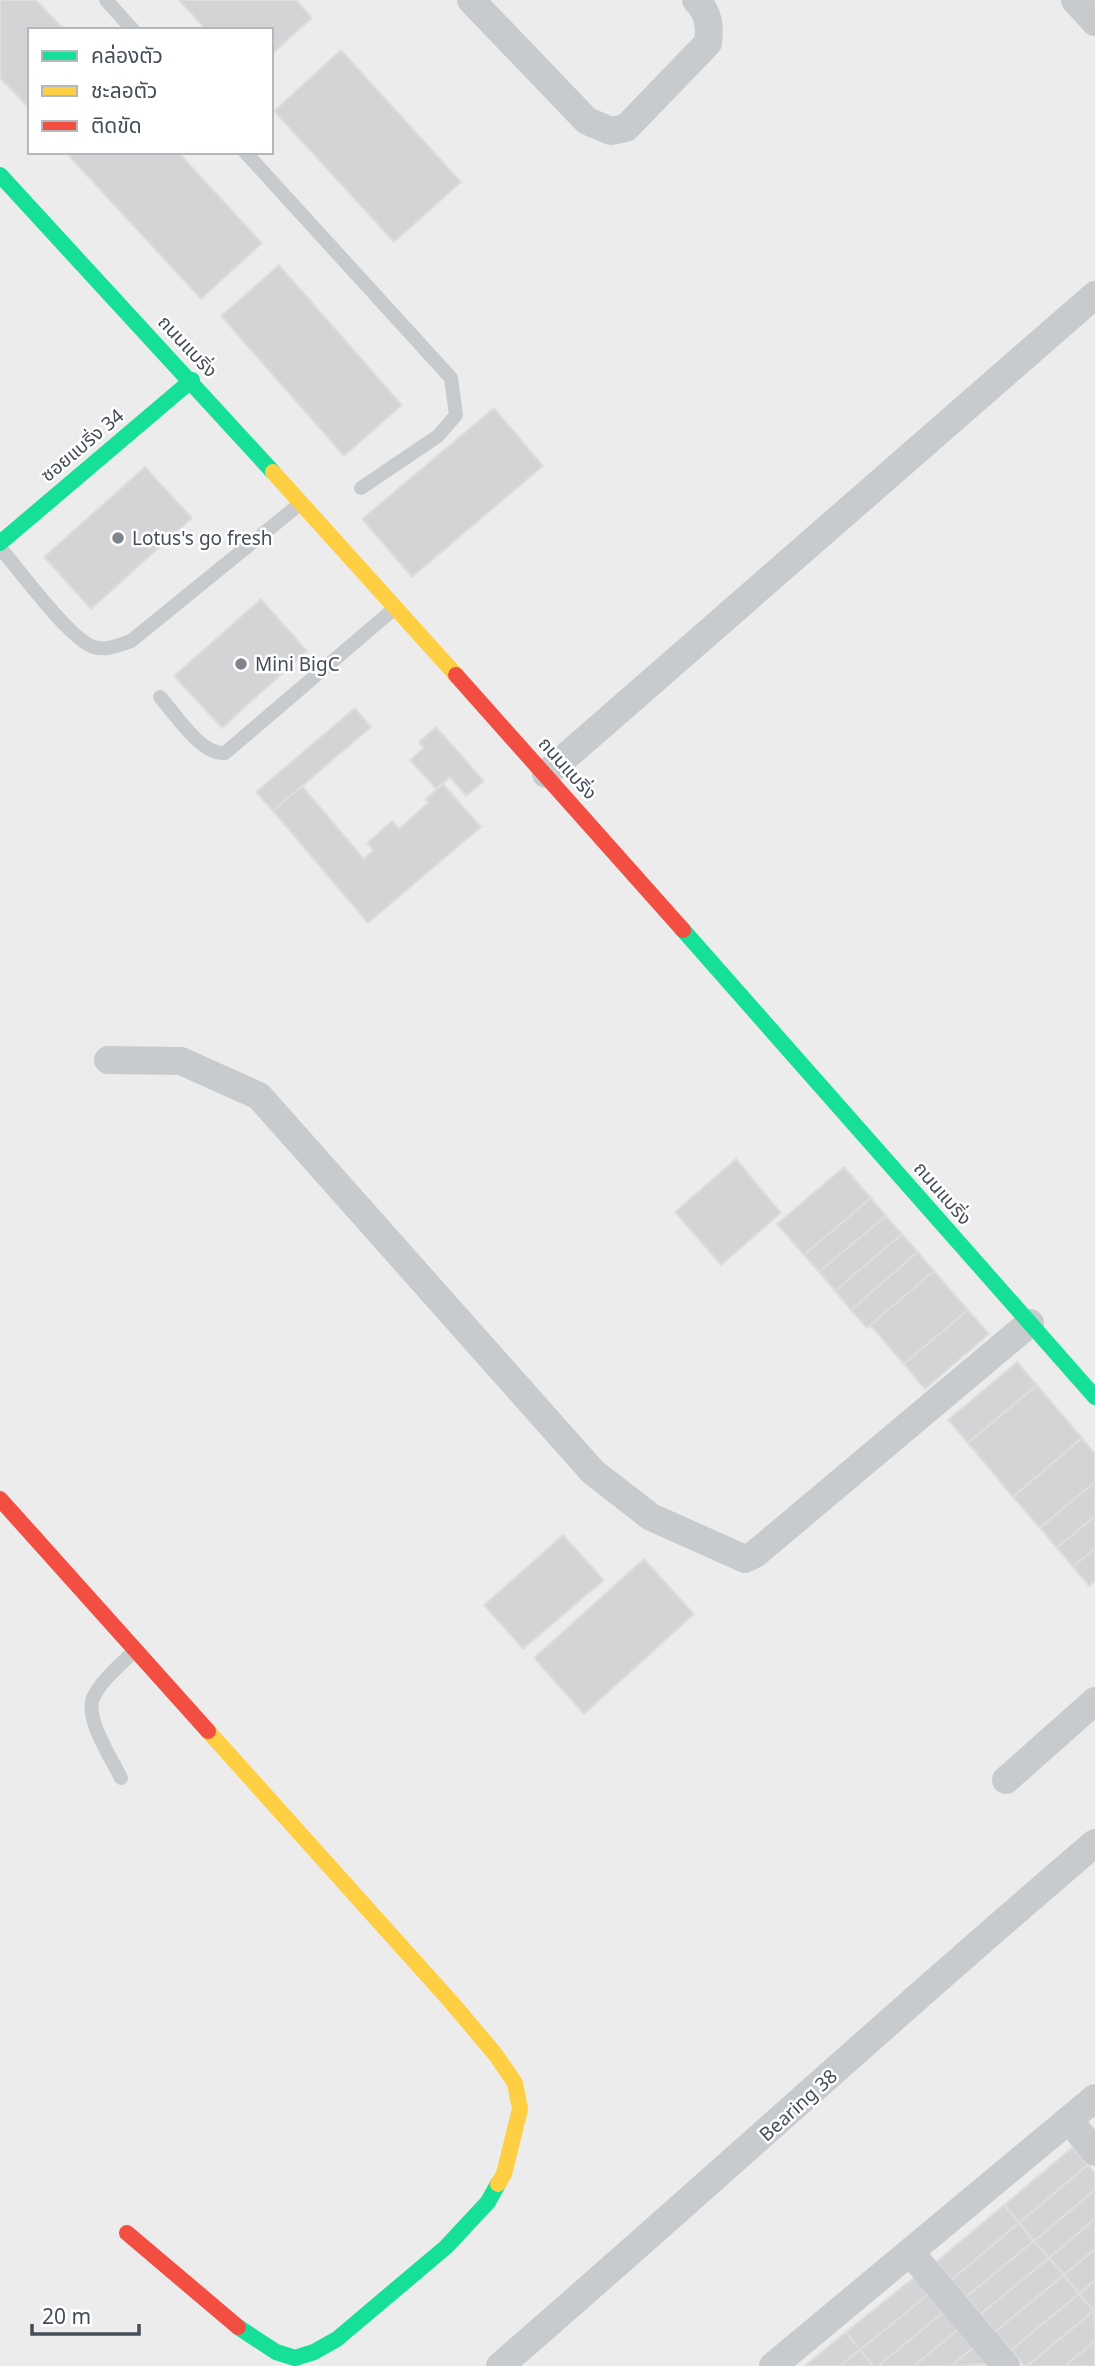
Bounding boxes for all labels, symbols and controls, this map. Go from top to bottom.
legend [28,28,273,154]
text: คล่องตัว [91,41,163,69]
text: ชะลอตัว [91,76,157,104]
text: ติดขัด [91,111,142,139]
street label: ถนนแบริ่ง [152,309,224,383]
street label: ซอยแบริ่ง 34 [35,403,129,487]
place label: Lotus's go fresh [132,525,273,551]
marker: Lotus's go fresh [110,530,126,546]
place label: Mini BigC [255,651,340,677]
marker: Mini BigC [233,656,249,672]
street label: ถนนแบริ่ง [533,731,603,805]
street label: ถนนแบริ่ง [908,1156,978,1230]
street label: Bearing 38 [753,2063,843,2147]
scale bar [32,2292,138,2336]
text: 20 m [42,2302,91,2330]

